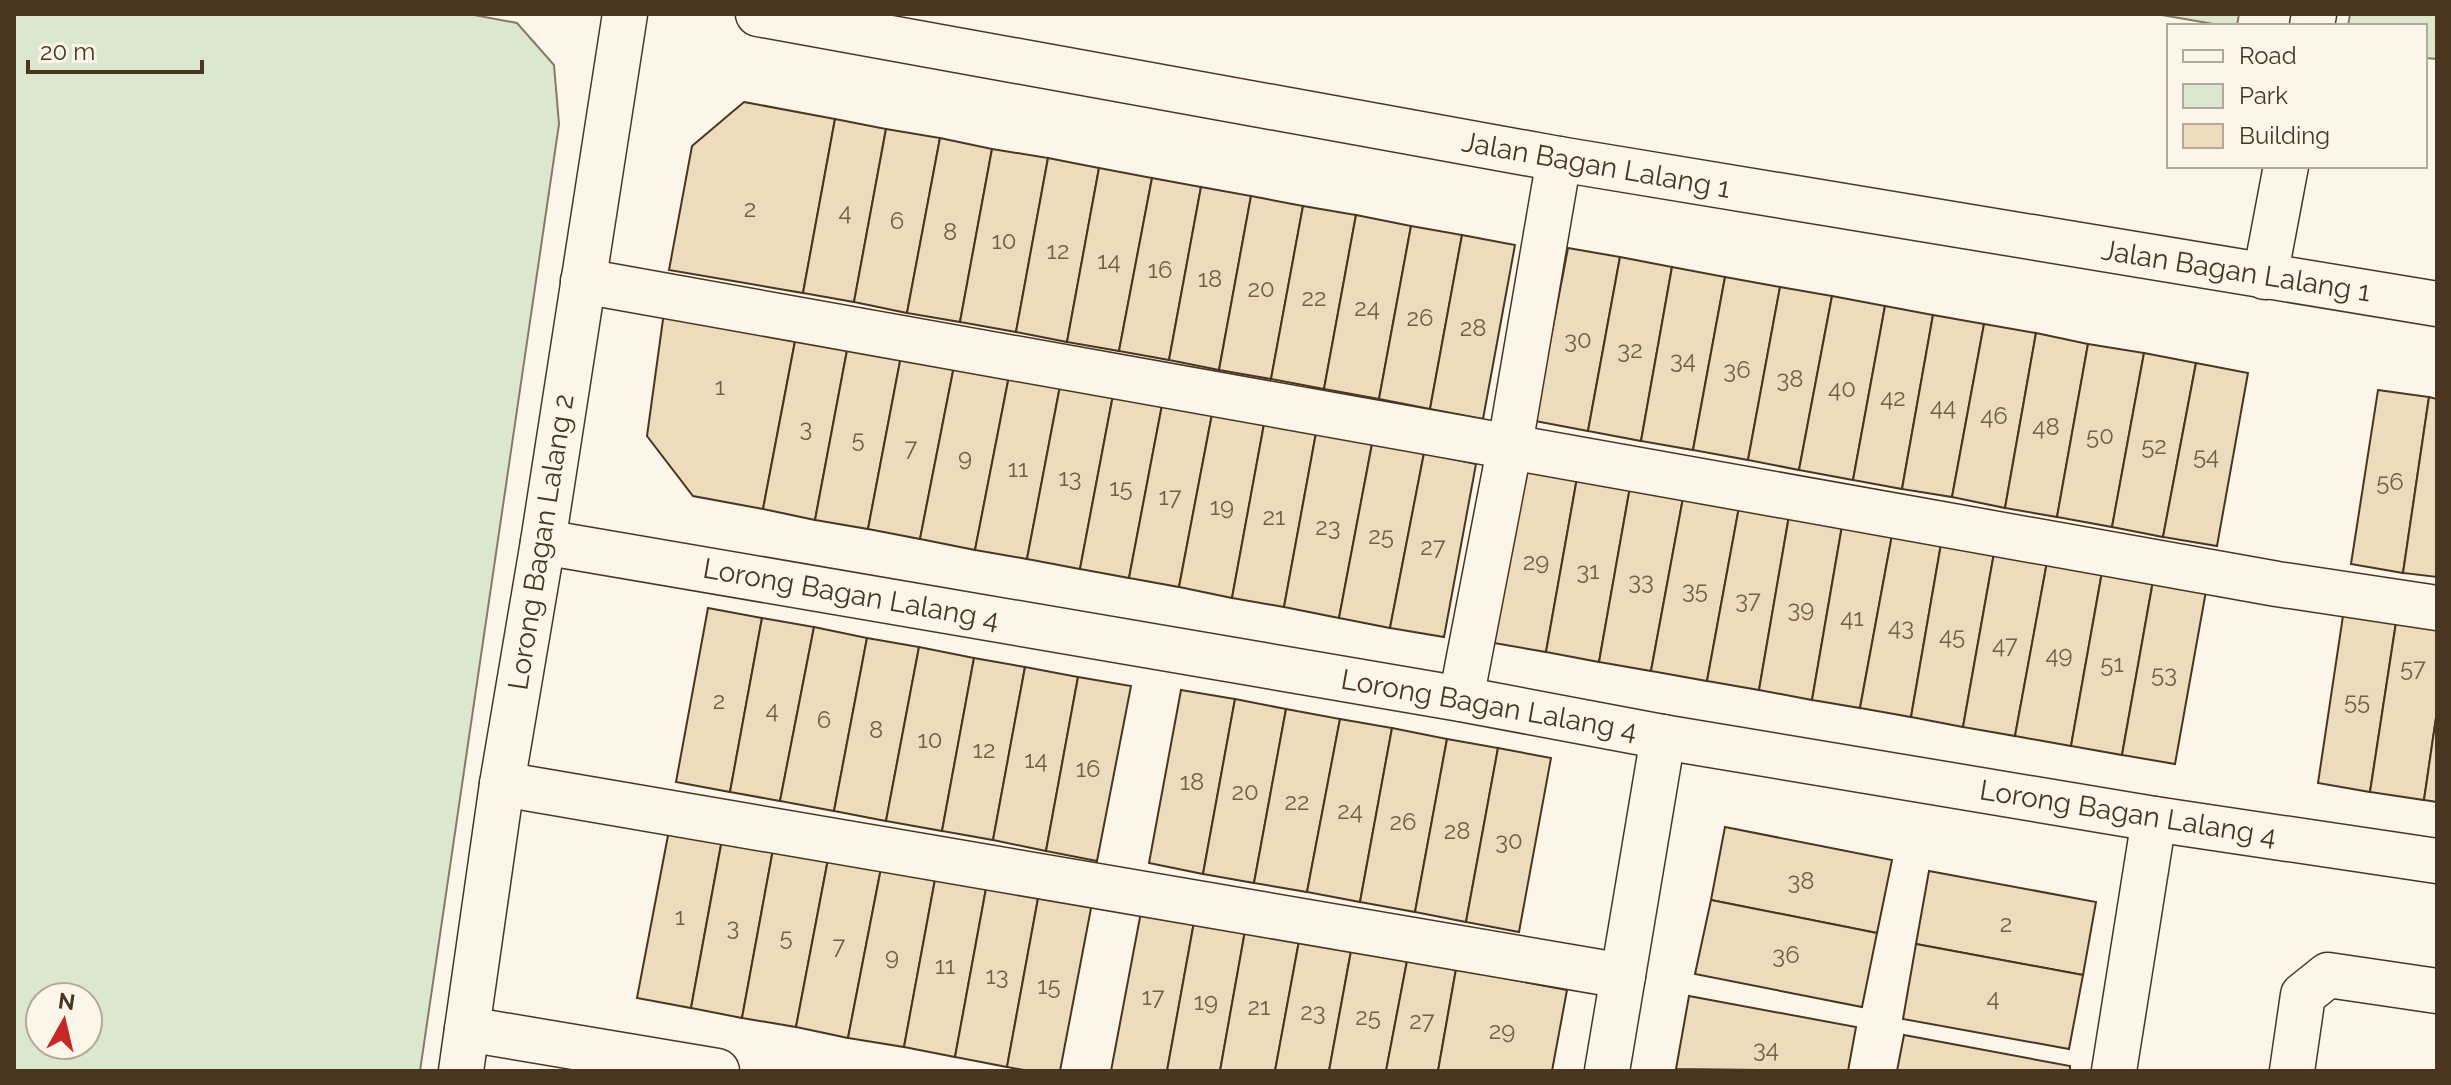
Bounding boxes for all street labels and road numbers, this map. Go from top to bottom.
street label: Jalan Bagan Lalang 1 [1459,125,1733,205]
street label: Jalan Bagan Lalang 1 [2099,233,2373,309]
street label: Lorong Bagan Lalang 2 [501,392,581,692]
street label: Lorong Bagan Lalang 4 [700,552,1002,636]
street label: Lorong Bagan Lalang 4 [1338,663,1640,747]
street label: Lorong Bagan Lalang 4 [1977,773,2279,853]

